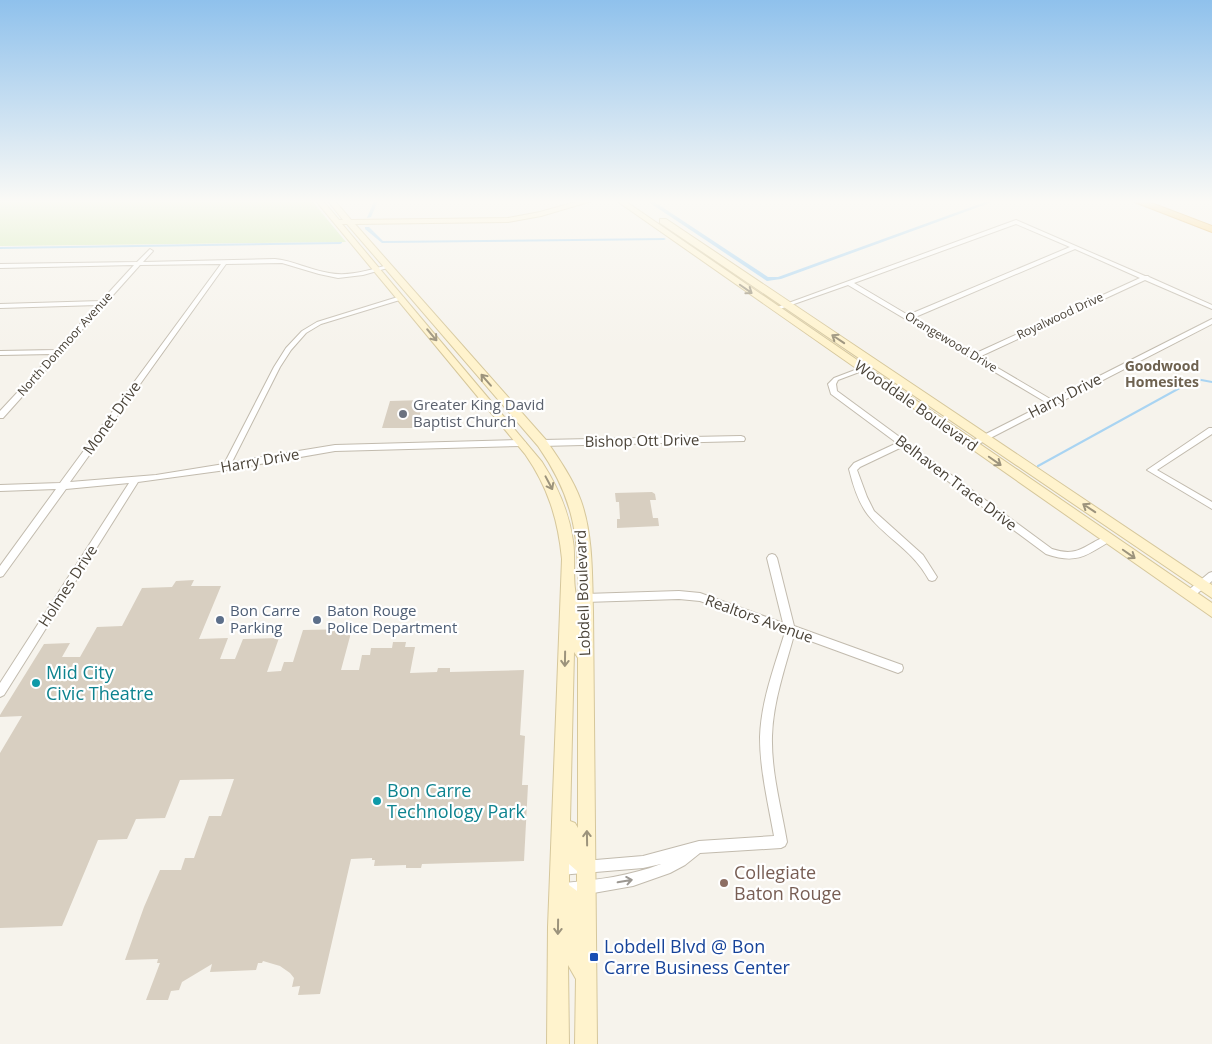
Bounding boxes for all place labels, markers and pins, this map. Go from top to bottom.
place label: Greater King David Baptist Church [413,394,544,431]
marker: Greater King David Baptist Church [397,408,409,420]
place label: Bon Carre Parking [230,600,300,637]
place label: Baton Rouge Police Department [327,600,457,637]
marker: Bon Carre Parking [214,614,226,626]
marker: Baton Rouge Police Department [311,614,323,626]
place label: Mid City Civic Theatre [46,660,154,705]
marker: Mid City Civic Theatre [30,677,42,689]
place label: Bon Carre Technology Park [387,778,526,823]
marker: Bon Carre Technology Park [371,795,383,807]
place label: Collegiate Baton Rouge [734,860,841,905]
marker: Collegiate Baton Rouge [718,877,730,889]
place label: Lobdell Blvd @ Bon Carre Business Center [604,934,791,979]
marker: Lobdell Blvd @ Bon Carre Business Center [588,951,600,963]

